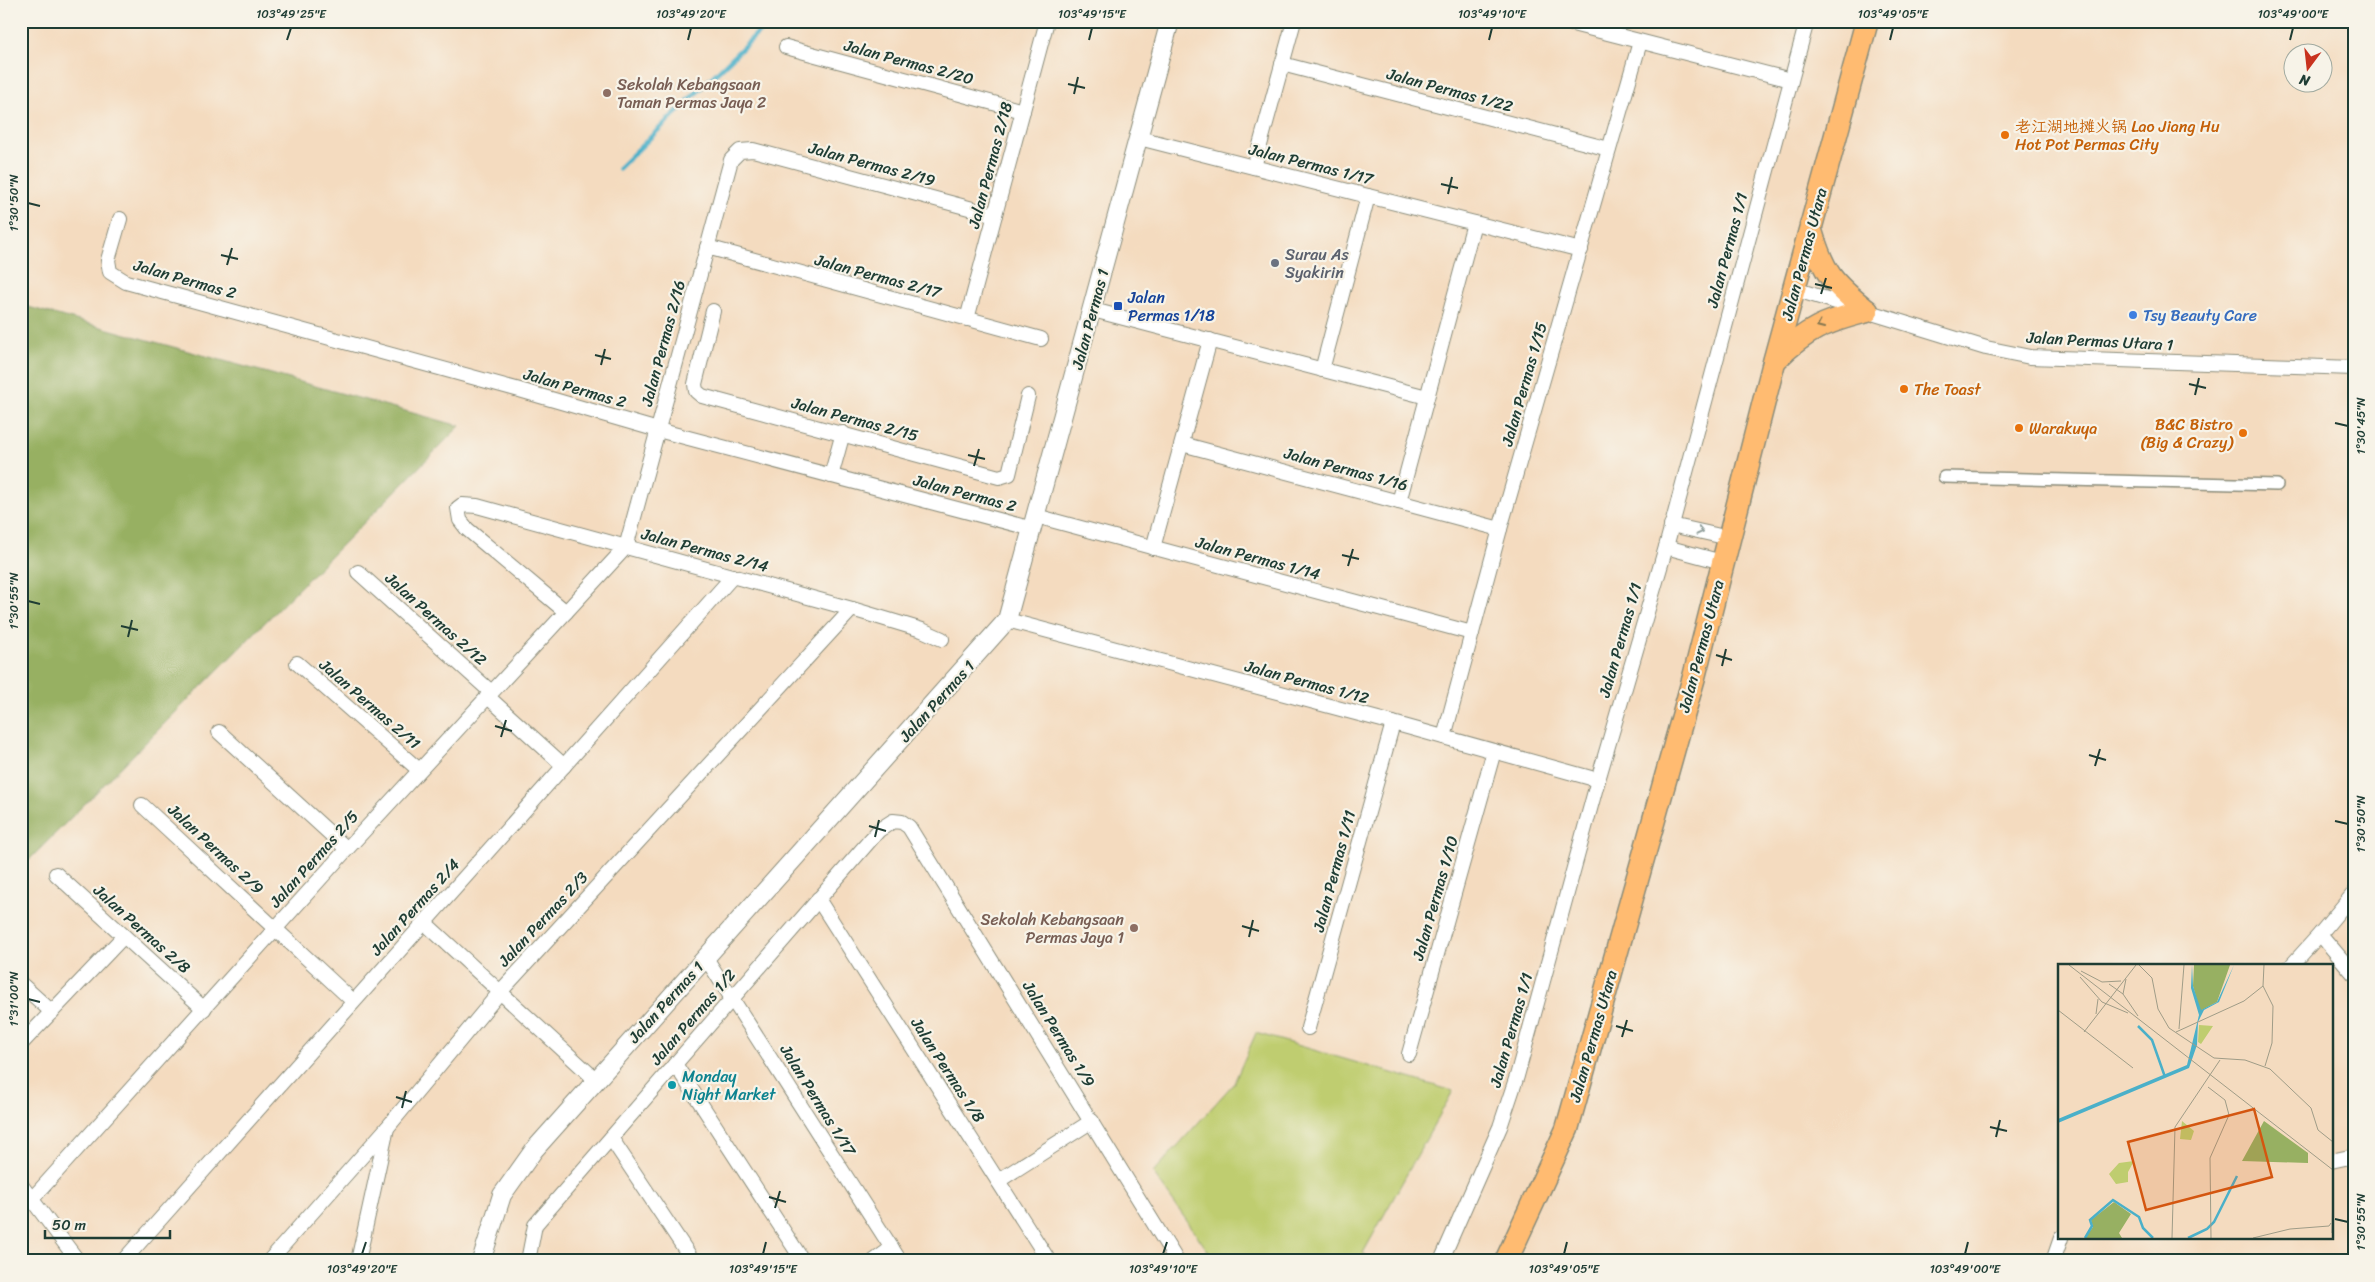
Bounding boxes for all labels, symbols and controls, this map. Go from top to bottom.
text: 103°49'25"E [256,3,327,25]
text: 103°49'20"E [656,3,727,25]
text: 103°49'15"E [1058,3,1127,25]
text: 103°49'10"E [1458,3,1527,25]
text: 103°49'05"E [1858,3,1930,25]
text: 103°49'00"E [2258,3,2330,25]
street label: Jalan Permas 2/20 [840,31,977,93]
north arrow [2282,42,2332,92]
street label: Jalan Permas 1/22 [1383,59,1516,121]
text: N [2297,67,2314,94]
place label: Sekolah Kebangsaan Taman Permas Jaya 2 [617,70,766,117]
marker: Sekolah Kebangsaan Taman Permas Jaya 2 [601,87,613,99]
street label: Jalan Permas 2/18 [959,98,1021,233]
place label: 老江湖地摊火锅 Lao Jiang Hu Hot Pot Permas City [2015,112,2220,159]
marker: 老江湖地摊火锅 Lao Jiang Hu Hot Pot Permas City [1999,129,2011,141]
street label: Jalan Permas 2/19 [804,133,939,195]
street label: Jalan Permas 1/17 [1245,134,1377,194]
text: 1°30'50"N [3,174,25,232]
street label: Jalan Permas Utara [1772,185,1836,324]
street label: Jalan Permas 1/1 [1697,189,1756,312]
place label: Surau As Syakirin [1285,240,1349,287]
street label: Jalan Permas 2/17 [811,245,945,307]
street label: Jalan Permas 2 [129,250,240,307]
marker: Surau As Syakirin [1269,257,1281,269]
street label: Jalan Permas 1 [1062,265,1117,374]
street label: Jalan Permas 2/16 [632,277,694,410]
place label: Jalan Permas 1/18 [1127,283,1215,330]
marker: Jalan Permas 1/18 [1112,300,1124,312]
place label: Tsy Beauty Care [2143,301,2257,330]
marker: Tsy Beauty Care [2127,309,2139,321]
street label: Jalan Permas 1/15 [1492,318,1556,450]
one-way arrow [1816,319,1825,329]
street label: Jalan Permas Utara 1 [2025,323,2174,359]
street label: Jalan Permas 2 [519,359,630,416]
place label: The Toast [1914,375,1981,404]
marker: The Toast [1898,383,1910,395]
street label: Jalan Permas 2/15 [787,388,922,450]
text: 1°30'45"N [2350,397,2372,455]
place label: B&C Bistro (Big & Crazy) [2140,410,2234,457]
place label: Warakuya [2029,414,2097,443]
marker: Warakuya [2013,422,2025,434]
marker: B&C Bistro (Big & Crazy) [2237,427,2249,439]
street label: Jalan Permas 1/16 [1280,438,1411,499]
street label: Jalan Permas 2 [909,465,1020,521]
street label: Jalan Permas 2/14 [637,519,772,581]
one-way arrow [1696,525,1705,536]
street label: Jalan Permas 1/14 [1191,527,1324,589]
street label: Jalan Permas 2/12 [377,564,494,673]
text: 1°30'55"N [3,572,25,629]
street label: Jalan Permas Utara [1669,577,1733,716]
street label: Jalan Permas 1/1 [1590,579,1650,702]
street label: Jalan Permas 2/11 [312,651,428,757]
street label: Jalan Permas 1/12 [1241,651,1372,712]
street label: Jalan Permas 1 [891,653,982,750]
text: 1°30'50"N [2350,795,2372,853]
street label: Jalan Permas 2/9 [160,796,271,902]
street label: Jalan Permas 2/5 [261,803,366,915]
street label: Jalan Permas 1/11 [1304,807,1364,936]
street label: Jalan Permas 1/10 [1403,832,1467,965]
street label: Jalan Permas 2/4 [362,851,467,963]
street label: Jalan Permas 2/3 [490,864,595,974]
street label: Jalan Permas 2/8 [86,876,198,981]
place label: Sekolah Kebangsaan Permas Jaya 1 [980,905,1124,952]
marker: Sekolah Kebangsaan Permas Jaya 1 [1128,922,1140,934]
street label: Jalan Permas 1 [620,954,711,1051]
street label: Jalan Permas 1/2 [642,962,743,1073]
inset map [2058,964,2332,1240]
street label: Jalan Permas Utara [1560,967,1626,1106]
street label: Jalan Permas 1/1 [1481,969,1541,1092]
text: 1°31'00"N [3,971,25,1026]
street label: Jalan Permas 1/9 [1014,974,1103,1093]
street label: Jalan Permas 1/8 [902,1011,993,1129]
street label: Jalan Permas 1/17 [771,1038,864,1162]
place label: Monday Night Market [682,1062,776,1109]
marker: Monday Night Market [666,1079,678,1091]
text: 1°30'55"N [2350,1193,2372,1250]
scale bar [45,1207,170,1239]
text: 50 m [52,1212,87,1238]
text: 103°49'20"E [327,1258,398,1280]
text: 103°49'15"E [729,1258,798,1280]
text: 103°49'10"E [1129,1258,1198,1280]
text: 103°49'05"E [1529,1258,1601,1280]
text: 103°49'00"E [1930,1258,2002,1280]

